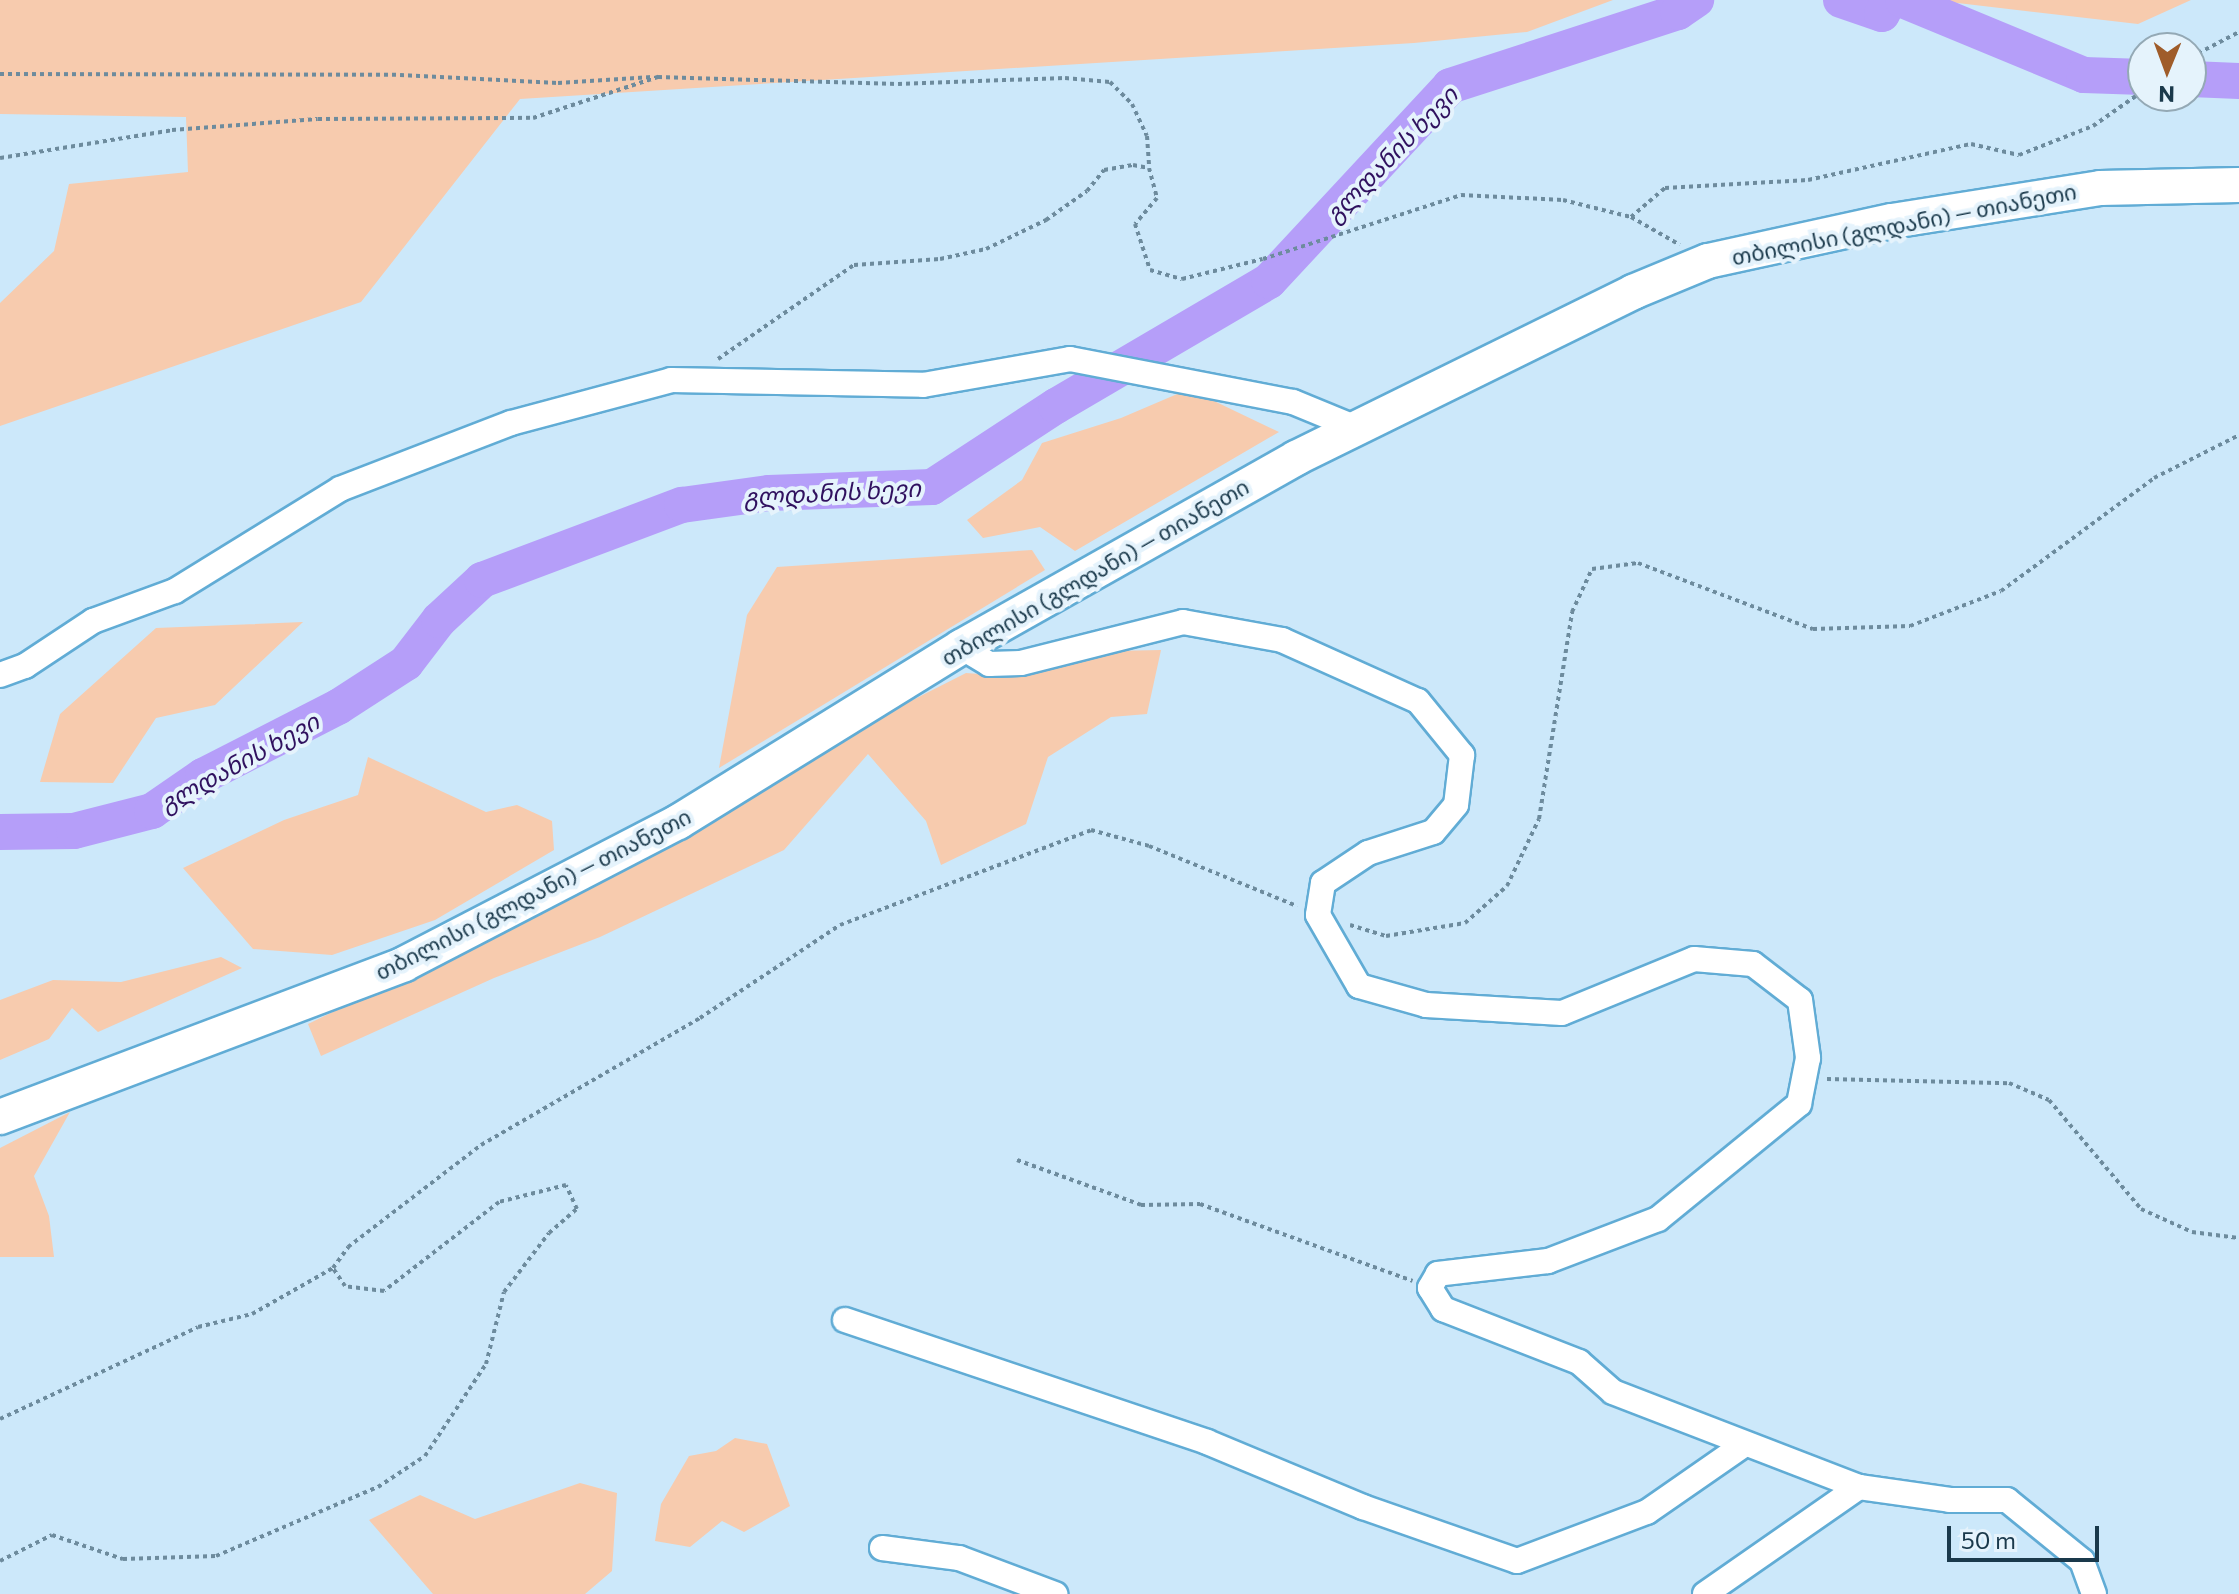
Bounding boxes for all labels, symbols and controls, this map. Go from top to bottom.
north arrow [2127,32,2207,112]
water label: გლდანის ხევი [1319,80,1463,228]
text: N [2158,81,2175,108]
street label: თბილისი (გლდანი) — თიანეთი [1729,178,2079,270]
water label: გლდანის ხევი [743,473,921,511]
street label: თბილისი (გლდანი) — თიანეთი [937,473,1253,671]
water label: გლდანის ხევი [154,706,324,818]
street label: თბილისი (გლდანი) — თიანეთი [371,803,695,985]
scale bar [1951,1510,2103,1560]
text: 50 m [1961,1525,2016,1554]

